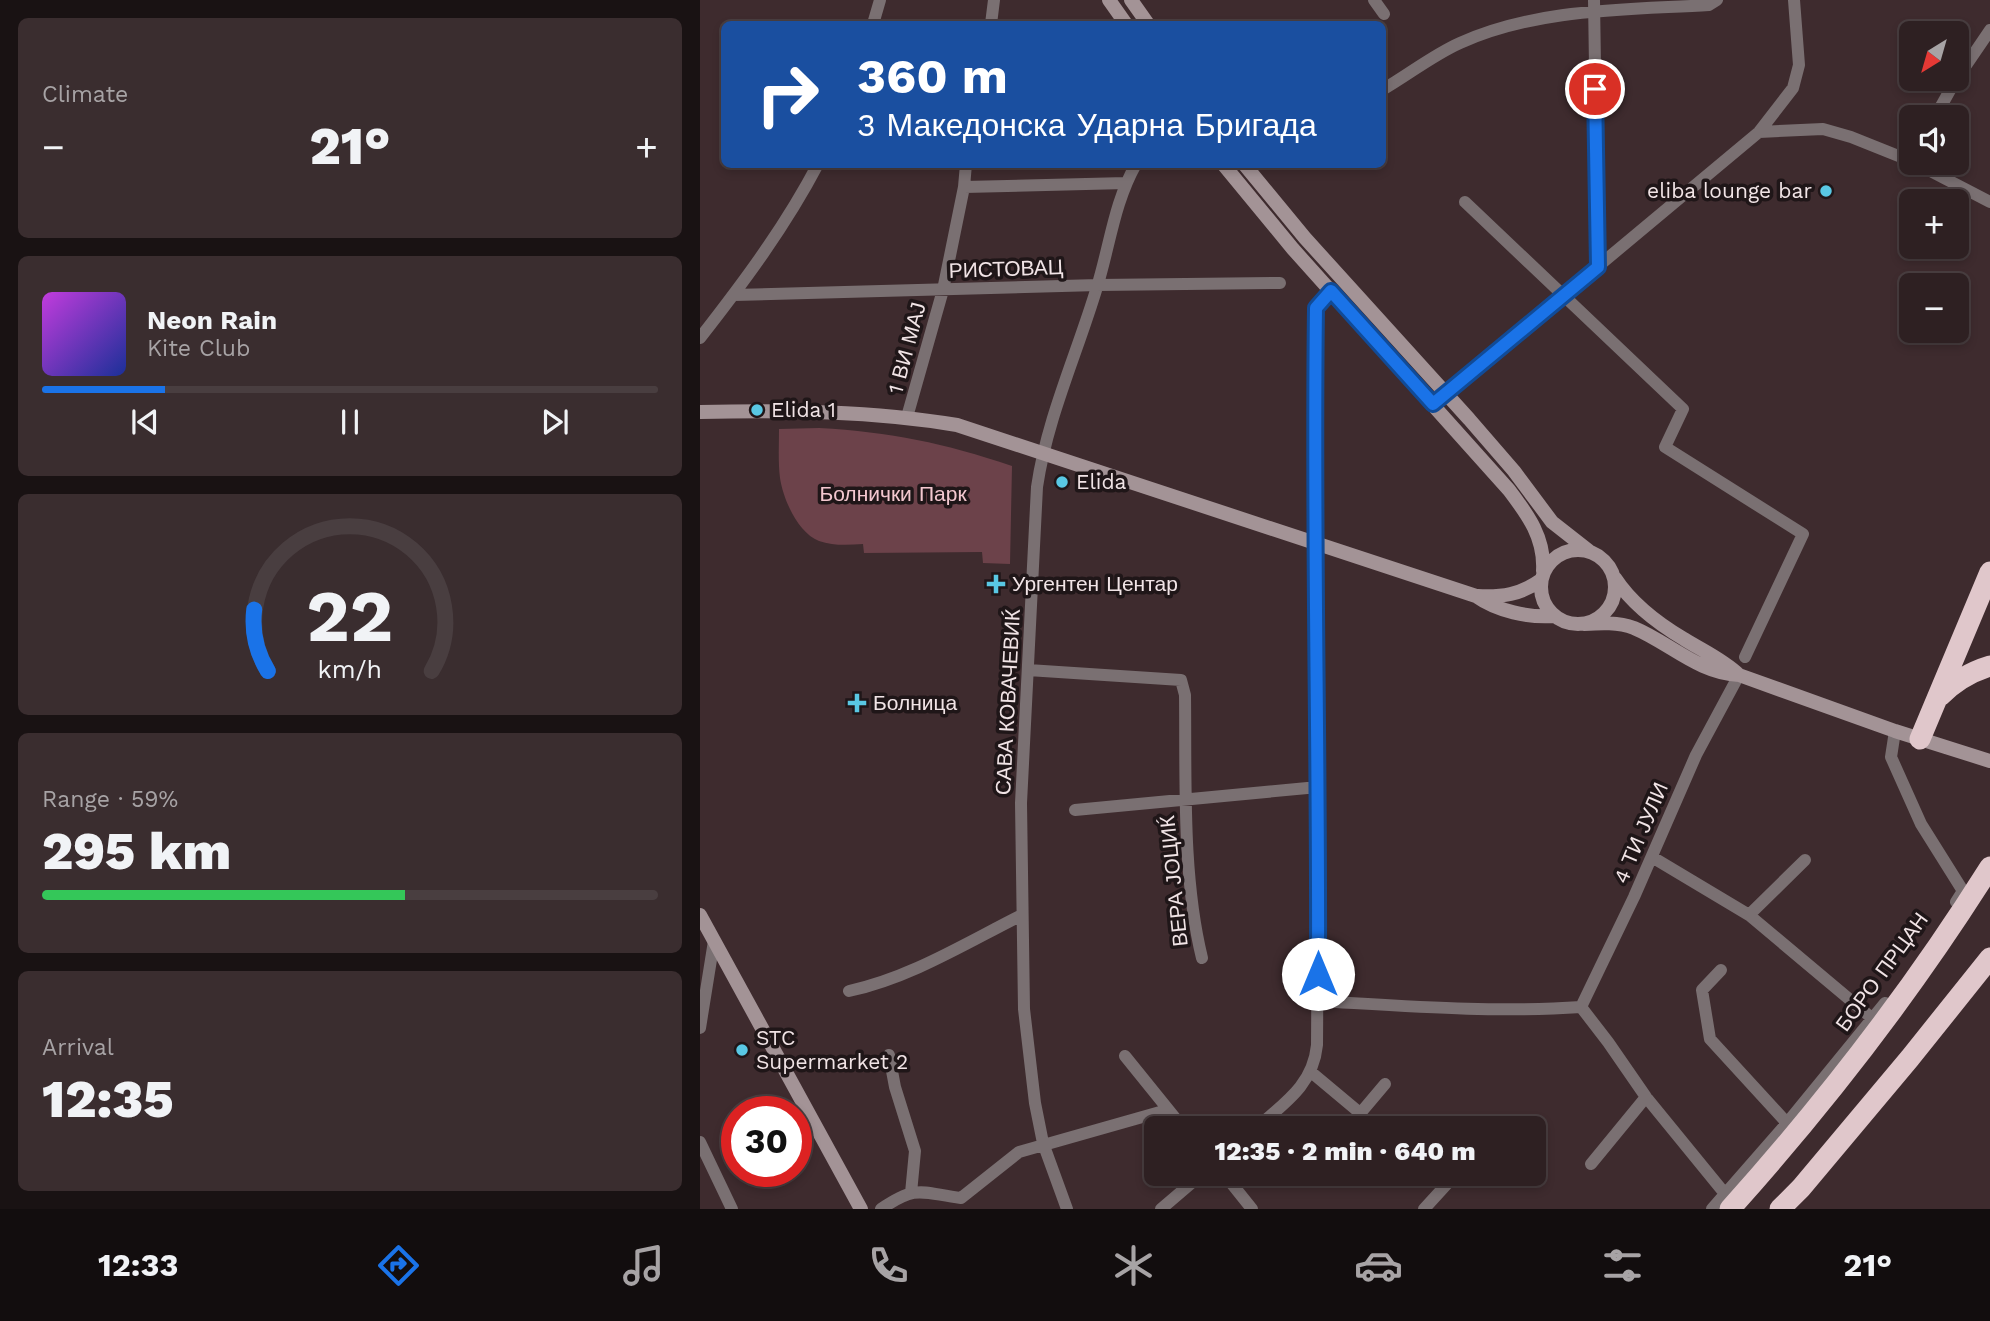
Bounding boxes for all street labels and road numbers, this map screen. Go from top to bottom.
street label: РИСТОВАЦ [948,254,1064,283]
street label: 1 ВИ МАЈ [882,299,931,396]
street label: САВА КОВАЧЕВИЌ [990,607,1025,796]
street label: 4 ТИ ЈУЛИ [1608,779,1673,887]
street label: ВЕРА ЈОЦИЌ [1154,814,1193,948]
street label: БОРО ПРЦАН [1830,907,1933,1036]

